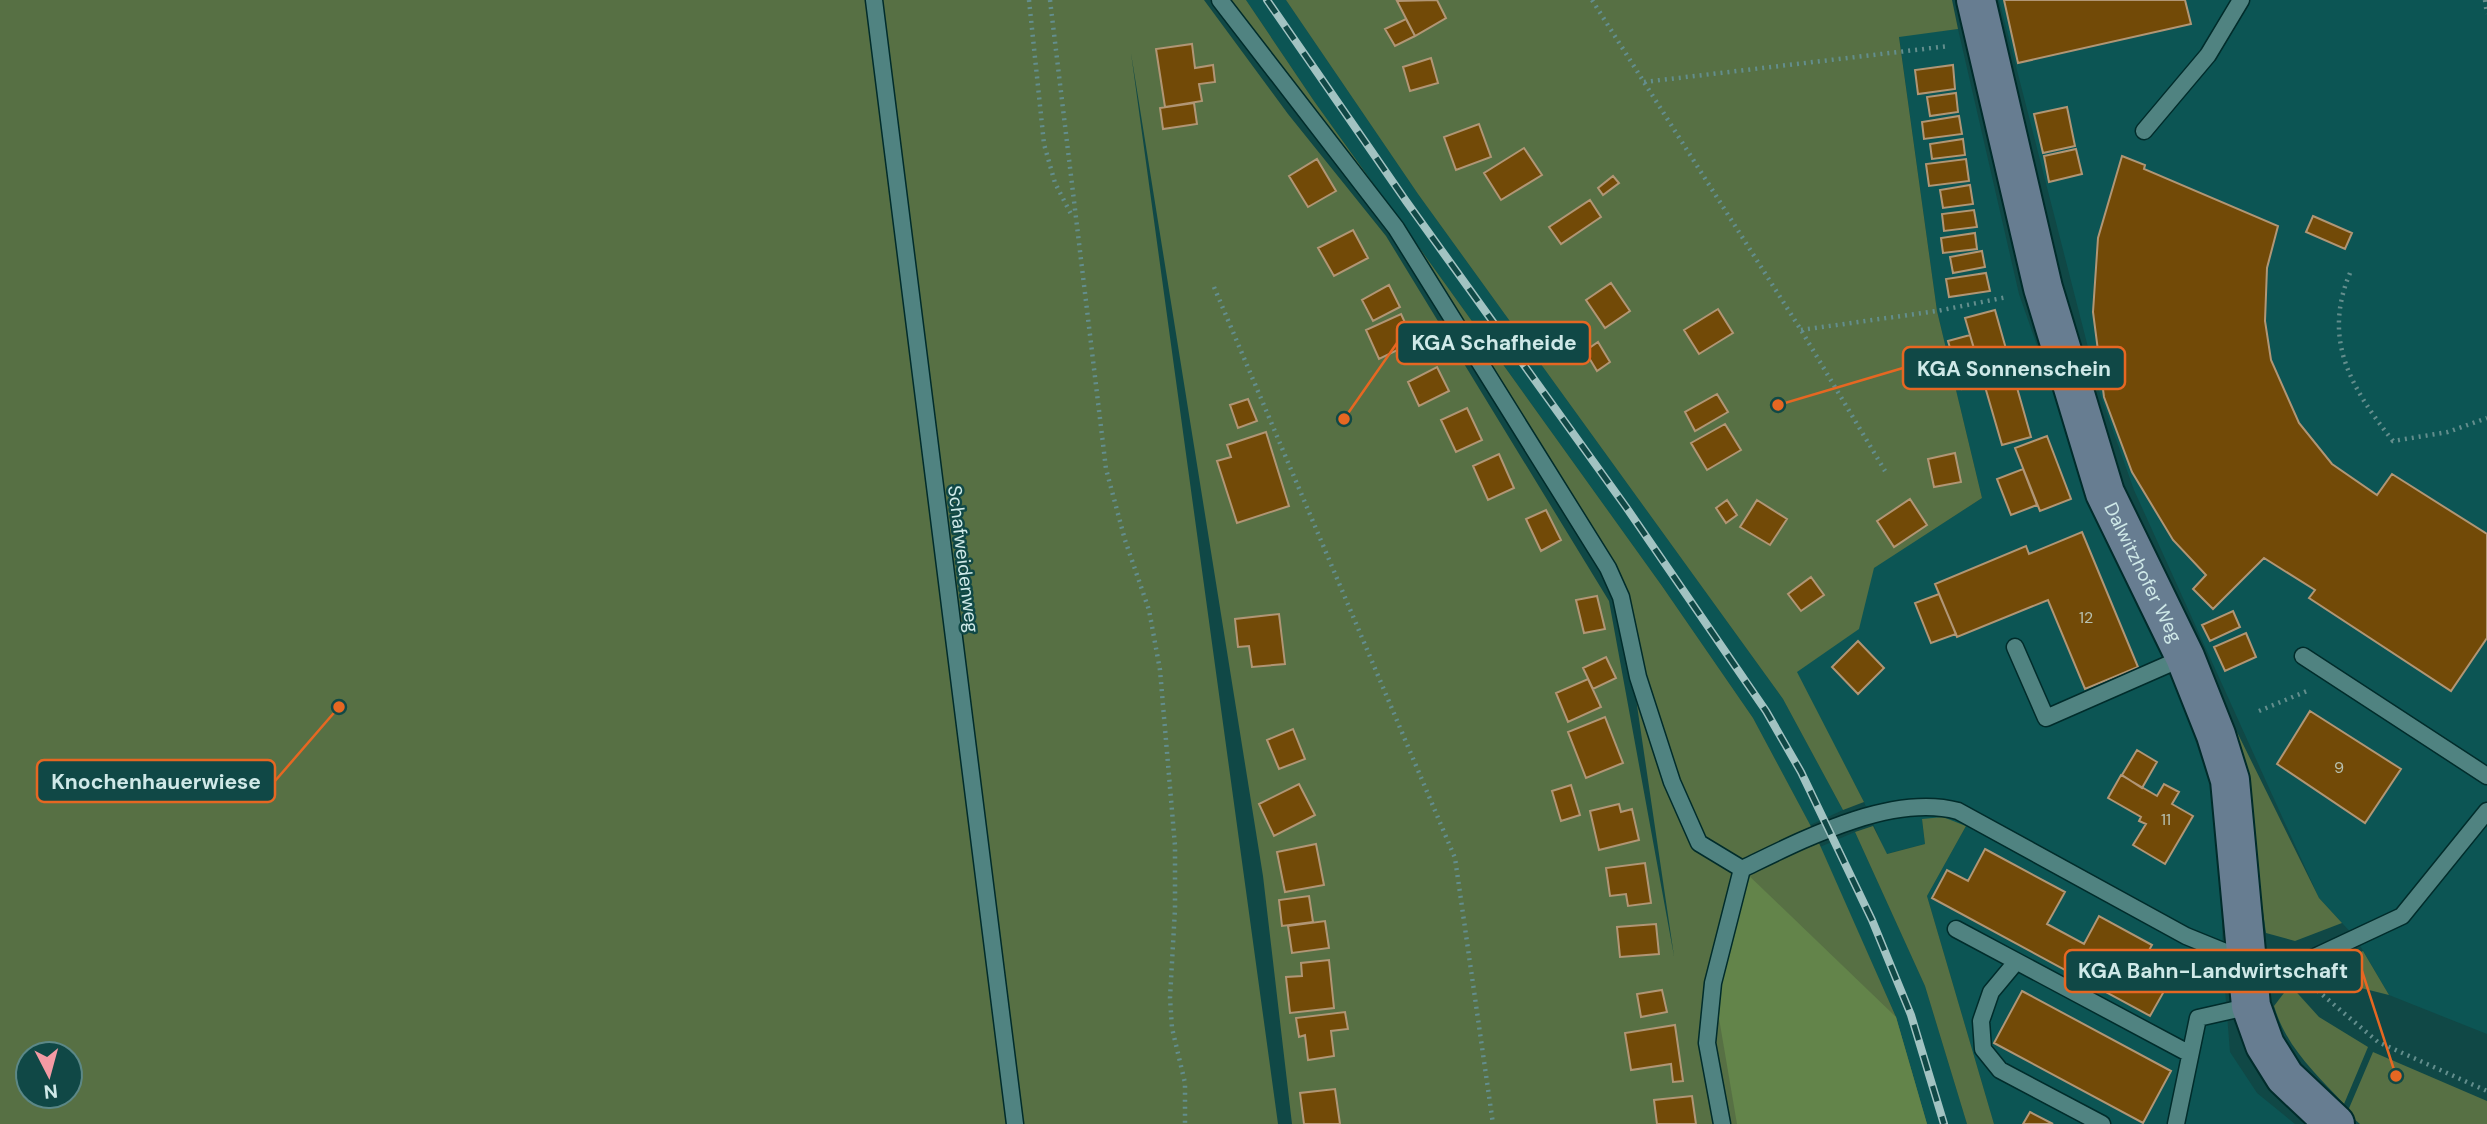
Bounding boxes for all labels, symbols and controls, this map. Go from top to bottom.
callout: KGA Schafheide [1397,322,1590,364]
text: KGA Schafheide [1411,329,1577,357]
callout: KGA Sonnenschein [1903,347,2125,389]
text: KGA Sonnenschein [1917,355,2111,383]
street label: Schafweidenweg [942,484,985,635]
street label: Dalwitzhofer Weg [2098,498,2188,647]
house number: 12 [2079,607,2093,628]
house number: 9 [2334,757,2344,778]
callout: Knochenhauerwiese [37,760,275,802]
text: Knochenhauerwiese [51,768,261,796]
house number: 11 [2161,809,2171,830]
callout: KGA Bahn-Landwirtschaft [2065,950,2362,992]
text: KGA Bahn-Landwirtschaft [2078,957,2348,985]
north arrow [14,1040,84,1110]
text: N [43,1078,59,1105]

